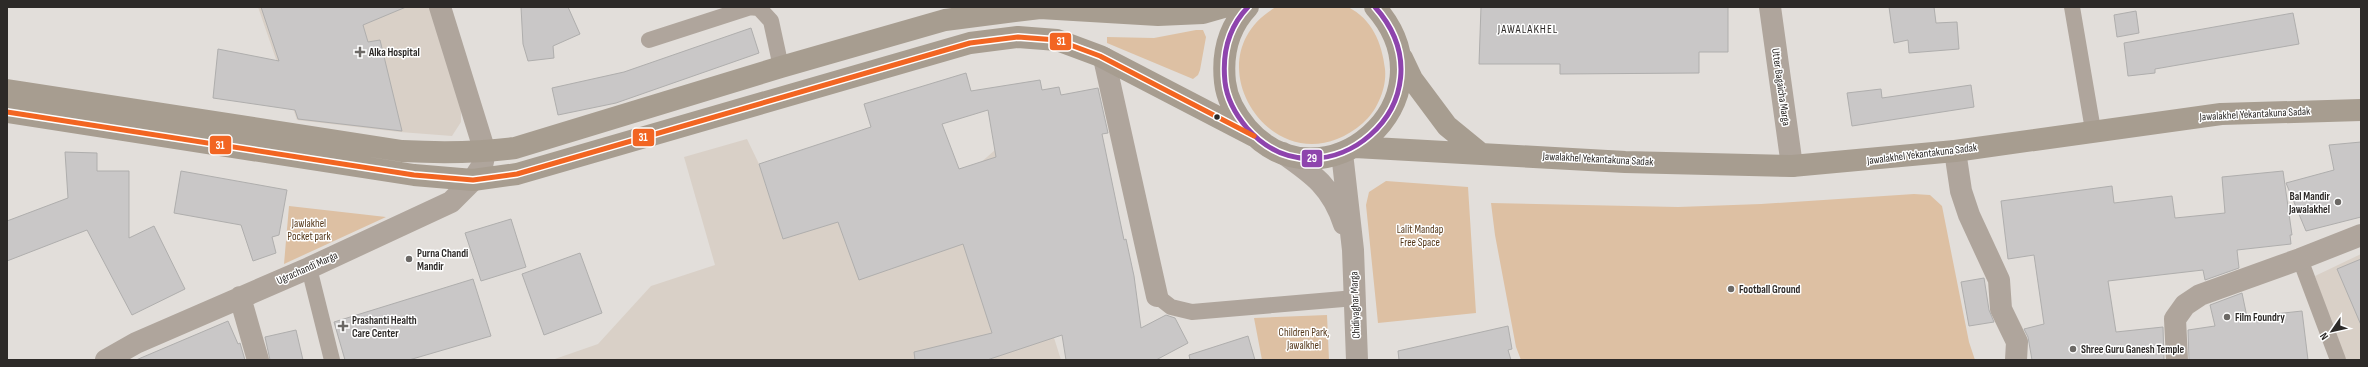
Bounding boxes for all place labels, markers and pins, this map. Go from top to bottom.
marker: Alka Hospital [354,46,366,58]
place label: Alka Hospital [368,46,420,59]
unlabelled marker [1212,112,1222,122]
place label: Bal Mandir Jawalakhel [2288,190,2331,216]
marker: Bal Mandir Jawalakhel [2333,197,2343,207]
place label: Purna Chandi Mandir [417,247,468,273]
marker: Purna Chandi Mandir [404,254,414,264]
place label: Football Ground [1739,283,1801,296]
marker: Football Ground [1726,284,1736,294]
place label: Film Foundry [2235,311,2285,324]
marker: Film Foundry [2222,312,2232,322]
place label: Prashanti Health Care Center [352,314,417,340]
marker: Prashanti Health Care Center [337,320,349,332]
place label: Shree Guru Ganesh Temple [2081,343,2185,356]
marker: Shree Guru Ganesh Temple [2068,344,2078,354]

